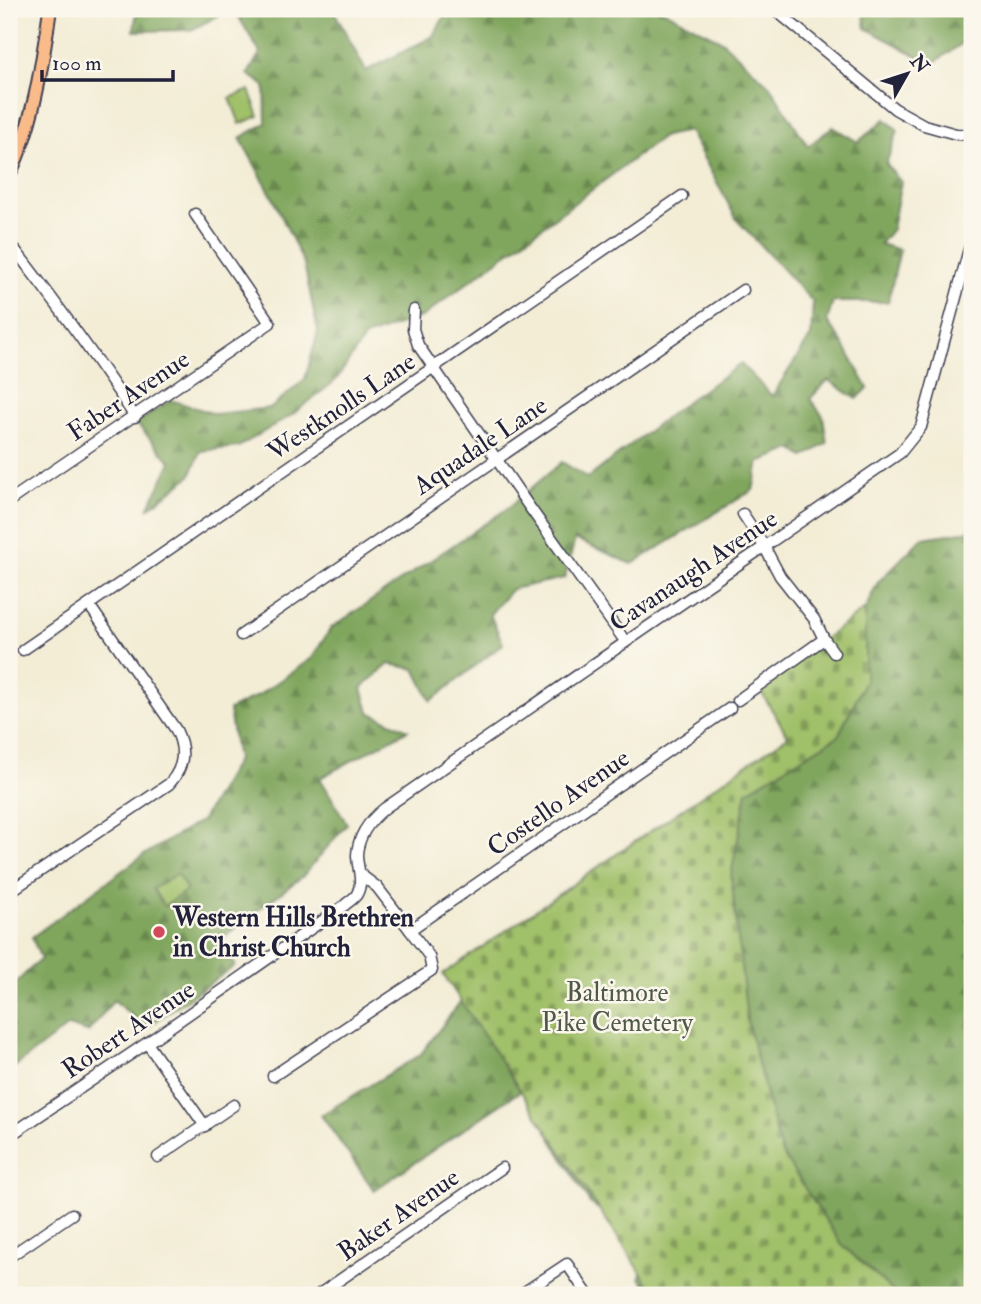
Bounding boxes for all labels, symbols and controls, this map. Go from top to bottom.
scale bar [42,38,173,82]
north arrow [872,38,942,108]
text: N [904,49,935,79]
text: 100 m [52,50,102,77]
street label: Faber Avenue [61,343,196,448]
street label: Westknolls Lane [261,345,422,469]
street label: Aquadale Lane [407,389,554,503]
street label: Cavanaugh Avenue [603,503,784,639]
street label: Costello Avenue [481,742,636,864]
place label: Western Hills Brethren in Christ Church [172,902,415,964]
marker: Western Hills Brethren in Christ Church [151,924,167,940]
street label: Robert Avenue [56,974,201,1086]
park label: Baltimore Pike Cemetery [541,977,693,1039]
street label: Baker Avenue [332,1161,466,1268]

